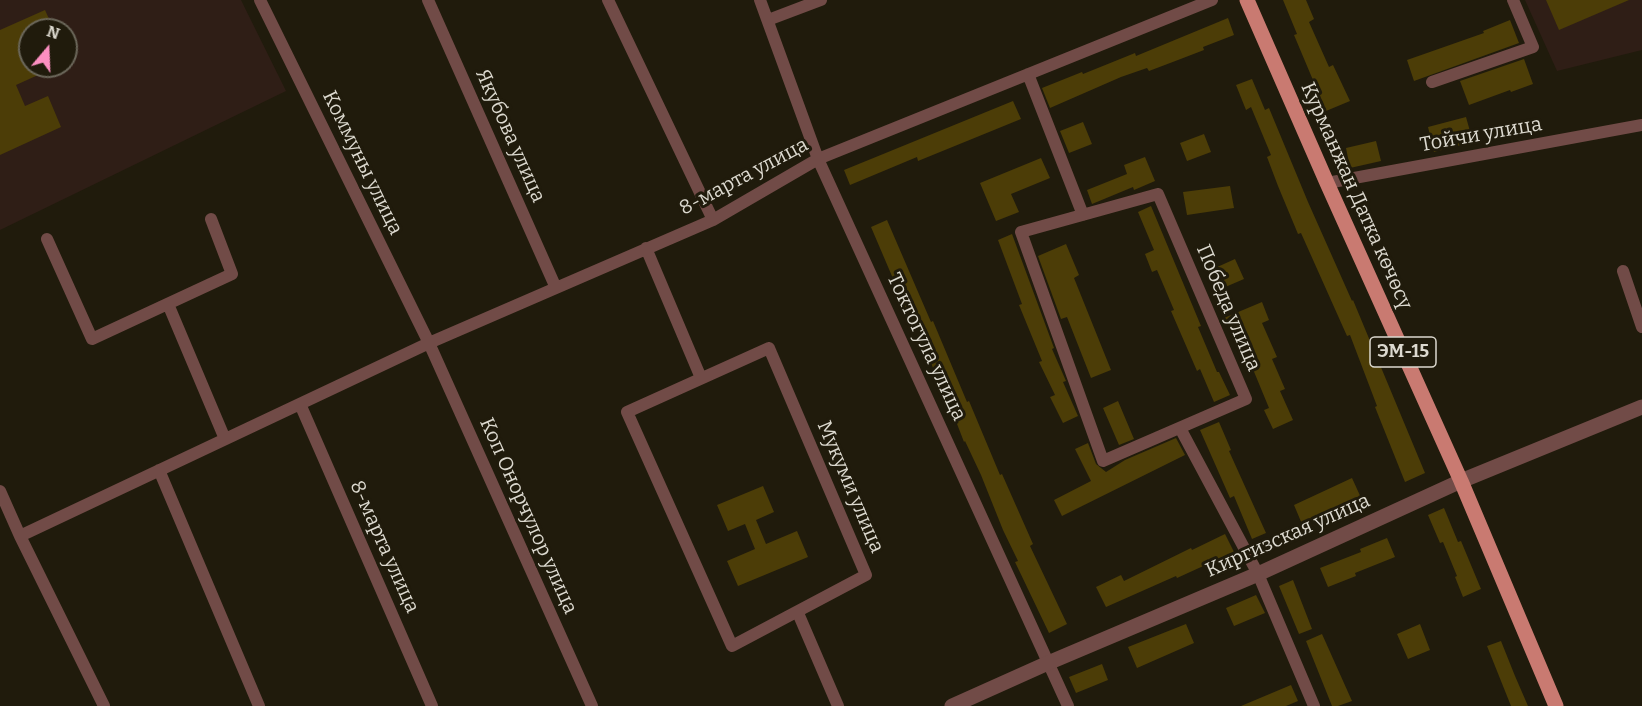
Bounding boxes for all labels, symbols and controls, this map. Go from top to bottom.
north arrow [18,18,78,78]
text: N [44,21,62,43]
street label: Якубова улица [470,66,550,206]
street label: Курманжан Датка көчөсү [1295,79,1417,313]
street label: Коммуны улица [317,87,407,239]
street label: Тойчи улица [1418,112,1544,158]
street label: 8-марта улица [676,133,812,221]
street label: Победа улица [1191,241,1265,375]
street label: Токтогула улица [881,269,971,425]
road number: ЭМ-15 [1370,337,1436,367]
street label: Коп Онорчулор улица [474,414,582,618]
street label: Мукуми улица [811,417,889,557]
street label: 8-марта улица [344,477,424,617]
street label: Киргизская улица [1202,489,1374,583]

